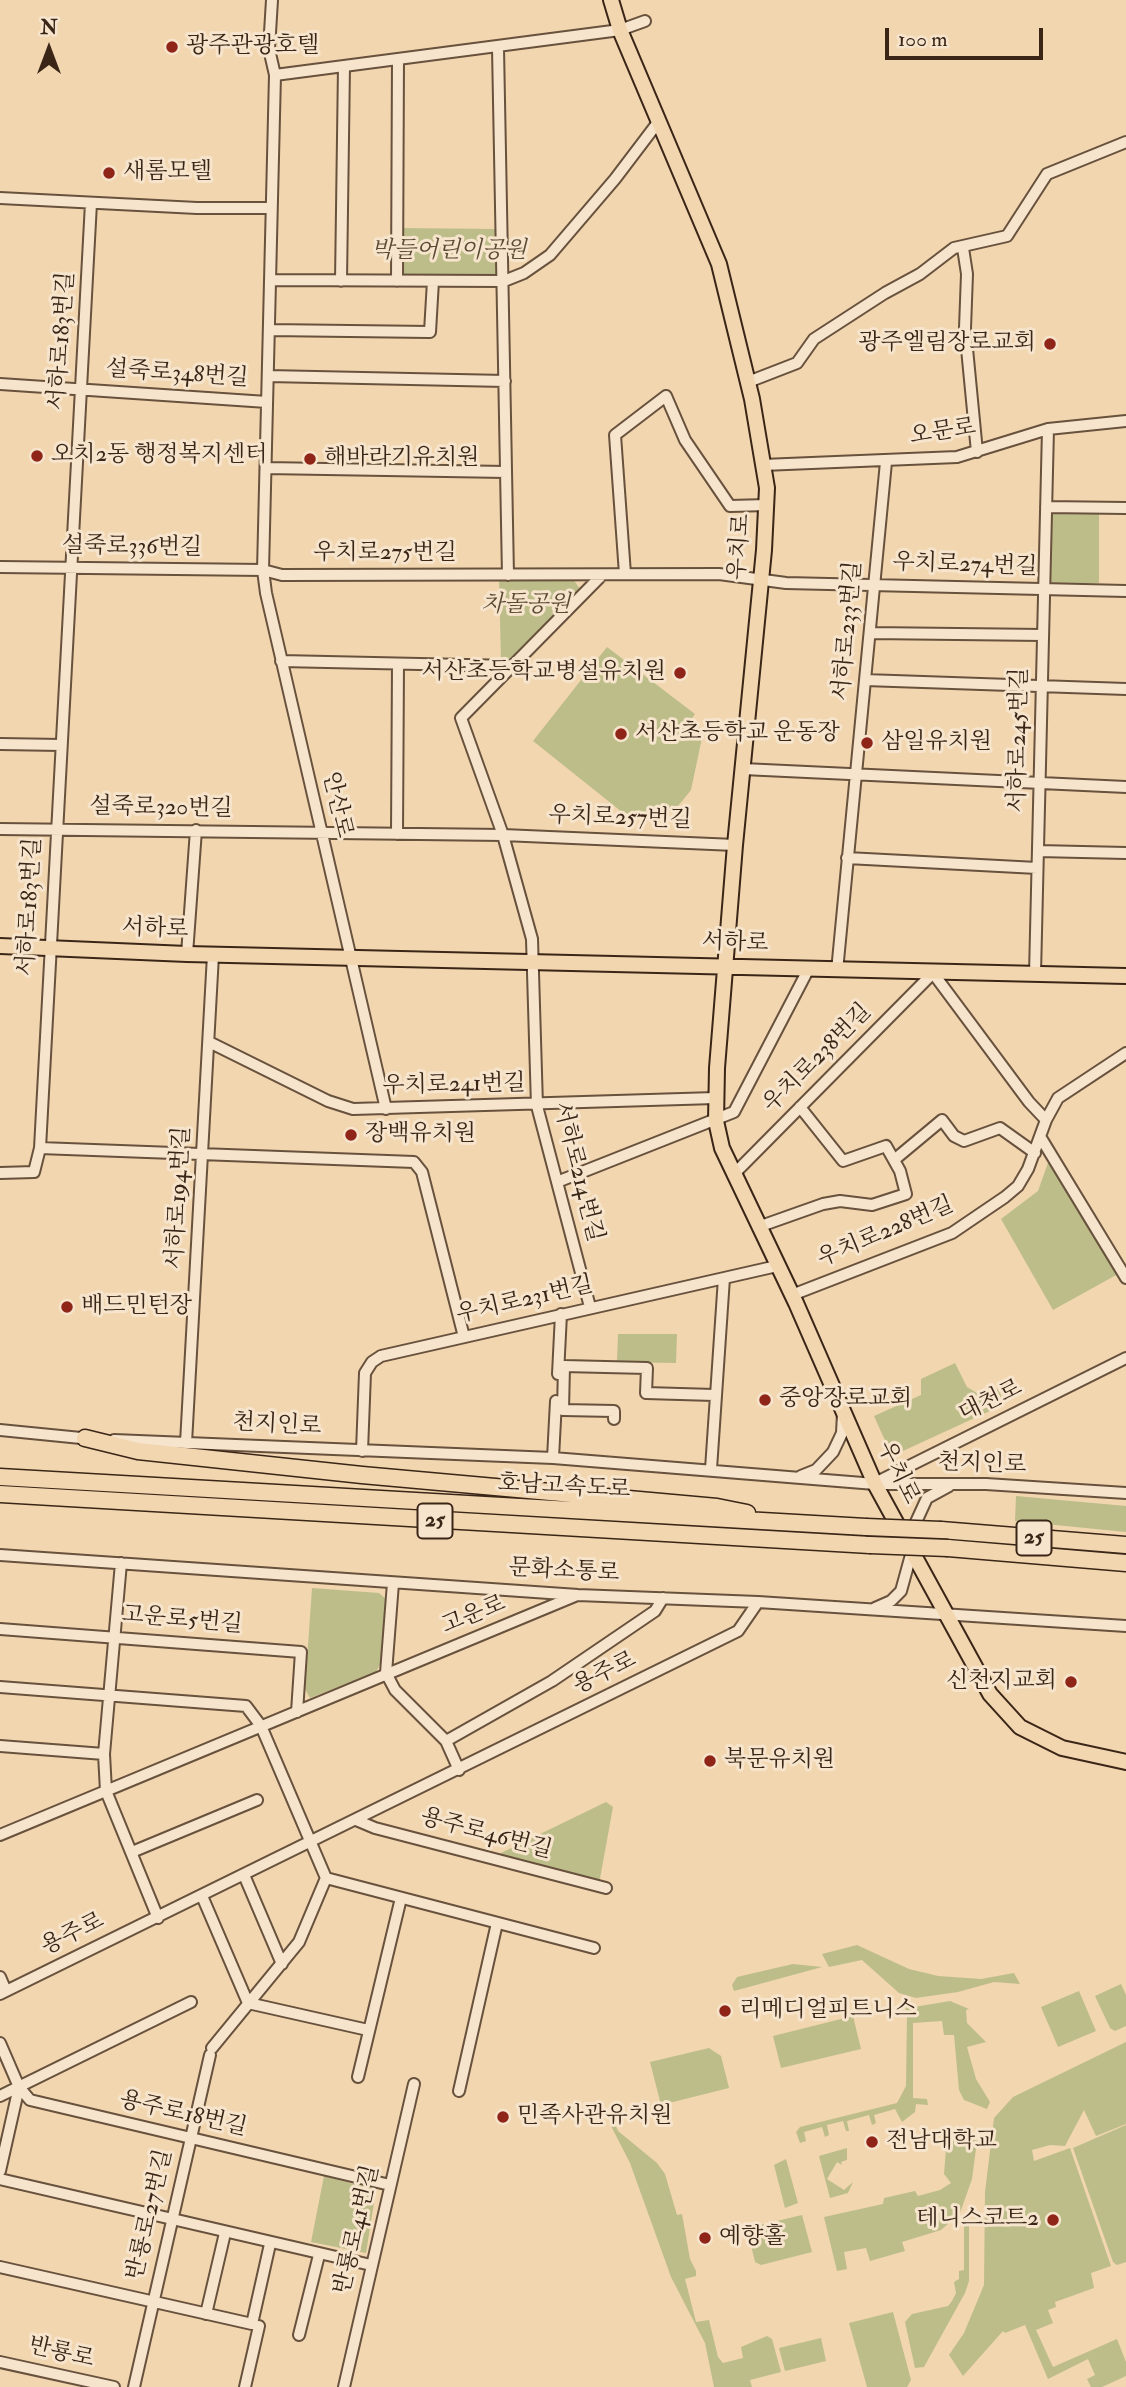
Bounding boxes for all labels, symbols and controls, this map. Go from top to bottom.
north arrow [14,14,84,84]
scale bar [888,14,1046,58]
text: N [40,16,58,40]
text: 100 m [898,26,948,53]
place label: 광주관광호텔 [186,33,319,61]
marker: 광주관광호텔 [164,39,180,55]
place label: 새롬모텔 [123,159,212,187]
marker: 새롬모텔 [101,165,117,181]
park label: 박들어린이공원 [371,238,527,266]
street label: 서하로183번길 [44,271,82,411]
place label: 광주엘림장로교회 [858,330,1036,358]
marker: 광주엘림장로교회 [1042,336,1058,352]
street label: 설죽로348번길 [105,356,249,394]
street label: 오문로 [908,414,978,452]
place label: 오치2동 행정복지센터 [51,442,267,470]
place label: 해바라기유치원 [324,445,480,473]
marker: 오치2동 행정복지센터 [29,448,45,464]
marker: 해바라기유치원 [302,451,318,467]
street label: 우치로 [725,513,757,581]
street label: 설죽로336번길 [62,533,202,563]
street label: 우치로275번길 [313,540,457,568]
street label: 우치로274번길 [892,550,1038,582]
street label: 서하로233번길 [829,560,869,702]
park label: 차돌공원 [482,592,570,620]
place label: 서산초등학교병설유치원 [422,659,666,687]
marker: 서산초등학교병설유치원 [672,665,688,681]
street label: 서하로245번길 [1005,667,1035,813]
place label: 서산초등학교 운동장 [635,720,840,748]
marker: 서산초등학교 운동장 [613,726,629,742]
place label: 삼일유치원 [881,729,992,757]
marker: 삼일유치원 [859,735,875,751]
street label: 안산로 [315,769,357,841]
street label: 설죽로320번길 [89,794,233,824]
street label: 우치로257번길 [548,803,692,835]
street label: 서하로183번길 [14,837,48,977]
street label: 서하로 [121,915,189,945]
street label: 서하로 [701,929,769,959]
street label: 우치로238번길 [758,999,878,1119]
street label: 우치로241번길 [382,1071,526,1101]
street label: 서하로214번길 [546,1099,608,1245]
place label: 장백유치원 [365,1121,476,1149]
street label: 서하로194번길 [162,1126,198,1270]
marker: 장백유치원 [343,1127,359,1143]
street label: 우치로228번길 [814,1192,958,1274]
street label: 우치로231번길 [454,1272,596,1330]
place label: 배드민턴장 [81,1293,192,1321]
marker: 배드민턴장 [59,1299,75,1315]
street label: 대천로 [955,1375,1027,1429]
place label: 중앙장로교회 [779,1386,912,1414]
marker: 중앙장로교회 [757,1392,773,1408]
street label: 천지인로 [232,1410,322,1442]
street label: 우치로 [870,1437,924,1509]
street label: 천지인로 [937,1450,1027,1480]
street label: 호남고속도로 [497,1471,631,1505]
road number: 25 [418,1504,452,1538]
road number: 25 [1016,1520,1052,1556]
street label: 문화소통로 [508,1555,620,1589]
street label: 고운로 [438,1591,510,1641]
street label: 고운로5번길 [120,1602,244,1640]
street label: 용주로 [569,1647,641,1701]
place label: 신천지교회 [946,1668,1057,1696]
marker: 신천지교회 [1063,1674,1079,1690]
place label: 북문유치원 [724,1747,835,1775]
marker: 북문유치원 [702,1753,718,1769]
street label: 용주로46번길 [417,1804,555,1866]
street label: 용주로 [37,1908,109,1962]
place label: 리메디얼피트니스 [739,1997,917,2025]
marker: 리메디얼피트니스 [717,2003,733,2019]
street label: 용주로18번길 [117,2087,249,2143]
place label: 민족사관유치원 [517,2103,673,2131]
marker: 민족사관유치원 [495,2109,511,2125]
place label: 전남대학교 [886,2128,997,2156]
marker: 전남대학교 [864,2134,880,2150]
street label: 반룡로27번길 [123,2147,179,2283]
street label: 반룡로41번길 [330,2163,386,2297]
place label: 테니스코트2 [916,2206,1039,2234]
marker: 테니스코트2 [1045,2212,1061,2228]
place label: 예향홀 [719,2224,786,2252]
marker: 예향홀 [697,2230,713,2246]
street label: 반룡로 [25,2333,97,2375]

